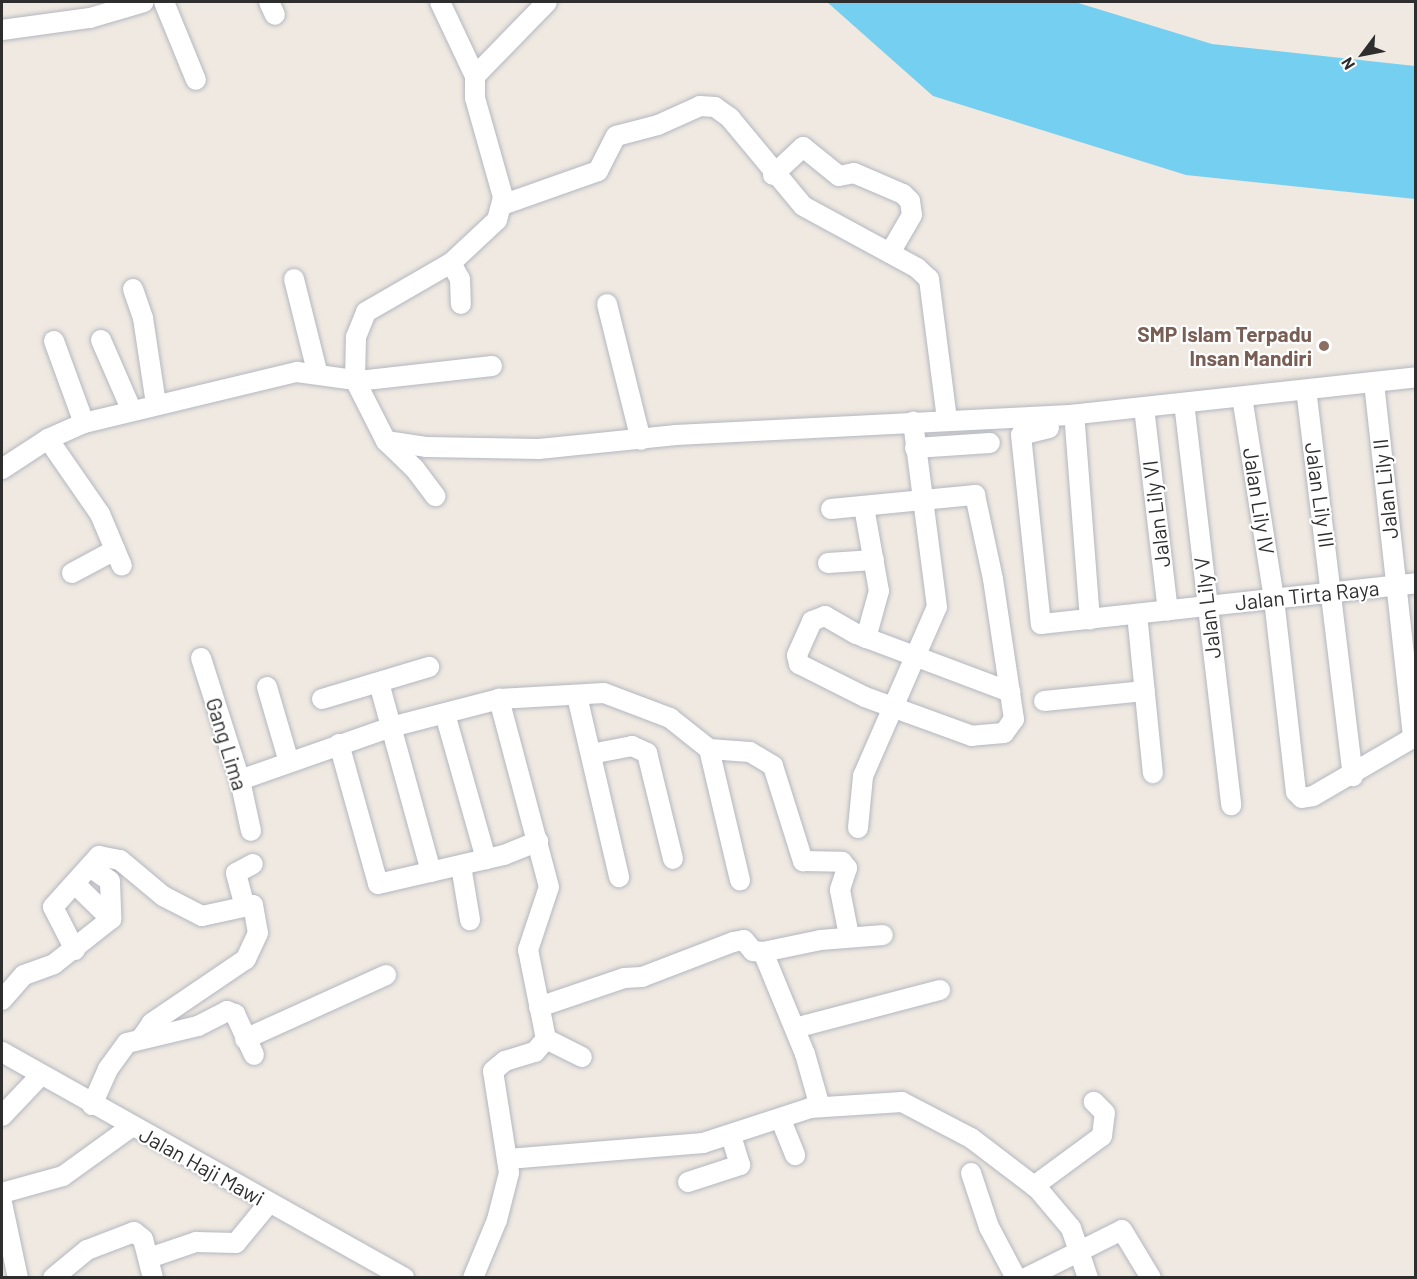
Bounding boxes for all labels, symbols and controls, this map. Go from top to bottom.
north arrow [1333,24,1393,84]
text: N [1336,54,1358,73]
place label: SMP Islam Terpadu Insan Mandiri [1137,321,1312,371]
marker: SMP Islam Terpadu Insan Mandiri [1317,339,1331,353]
street label: Jalan Lily II [1367,438,1403,540]
street label: Jalan Lily III [1300,441,1340,549]
street label: Jalan Lily IV [1238,446,1280,556]
street label: Jalan Lily VI [1137,459,1175,569]
street label: Jalan Lily V [1188,556,1226,660]
street label: Jalan Tirta Raya [1234,575,1380,615]
street label: Gang Lima [201,695,253,793]
street label: Jalan Haji Mawi [135,1121,269,1211]

